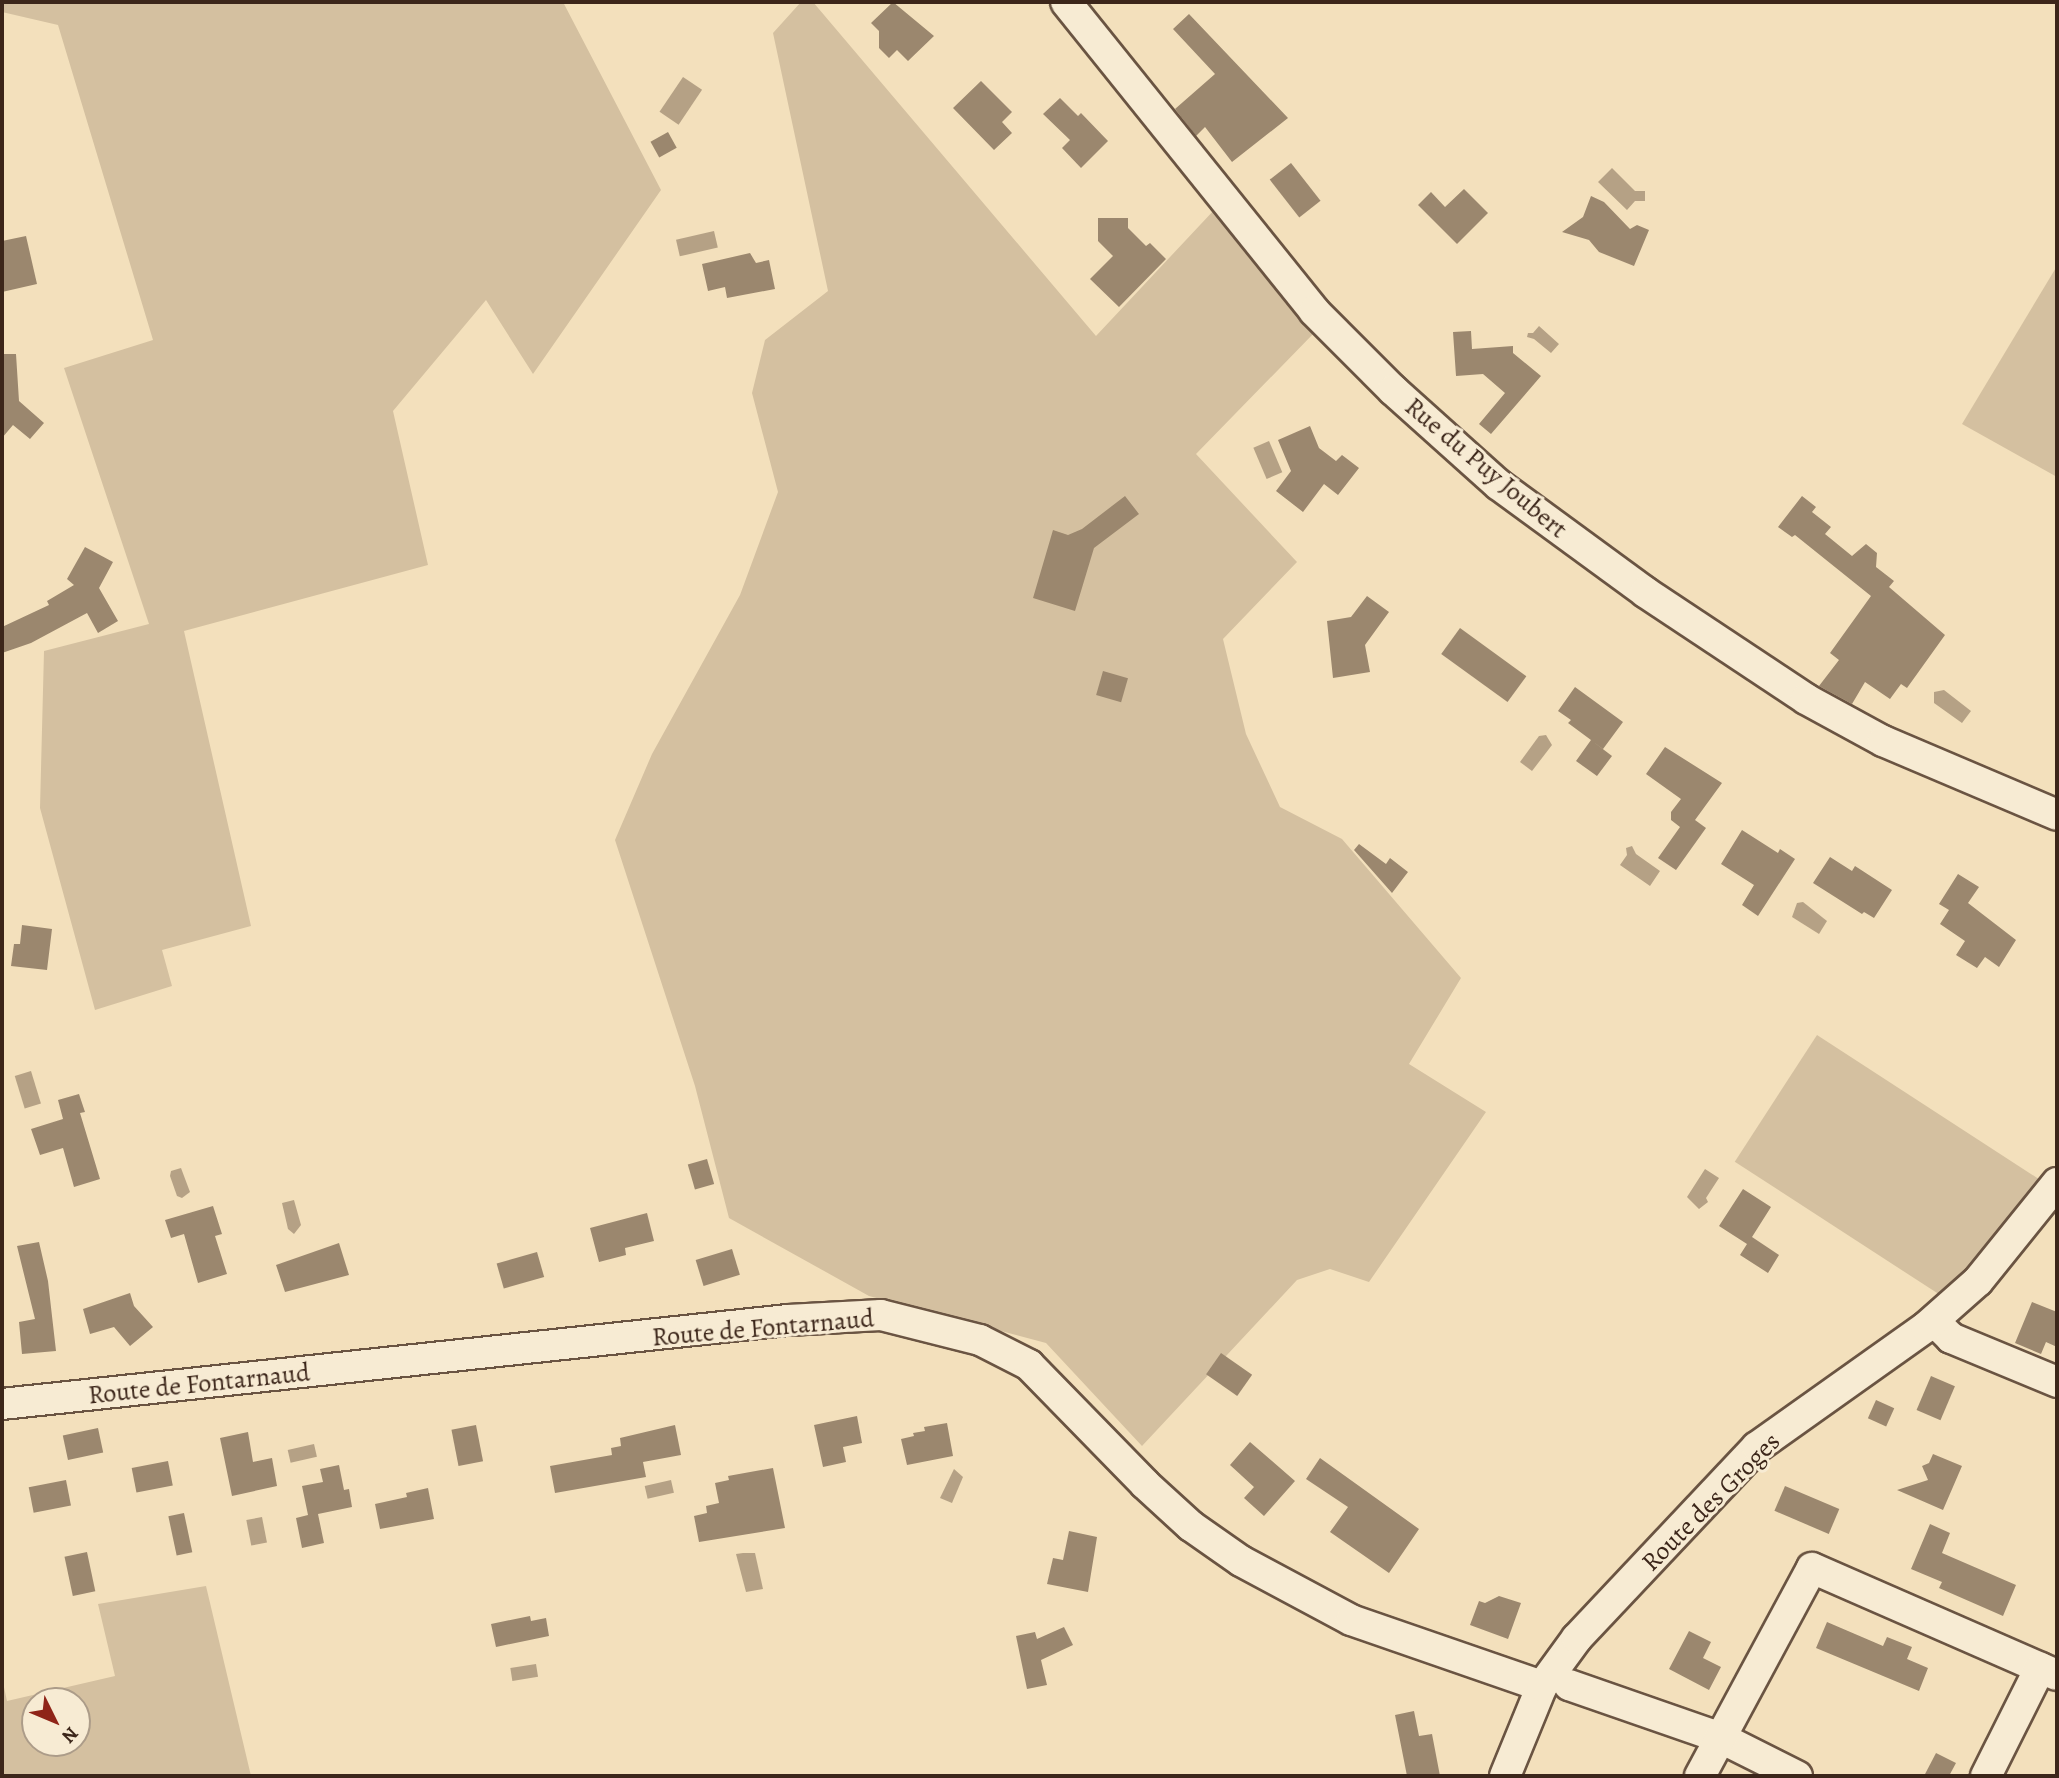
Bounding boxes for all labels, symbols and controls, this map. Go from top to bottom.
street label: Rue du Puy Joubert [1399,391,1573,545]
street label: Route de Fontarnaud [651,1303,875,1353]
street label: Route de Fontarnaud [87,1357,311,1411]
street label: Route des Groges [1635,1426,1787,1578]
north arrow [21,1687,91,1757]
text: N [56,1721,84,1749]

